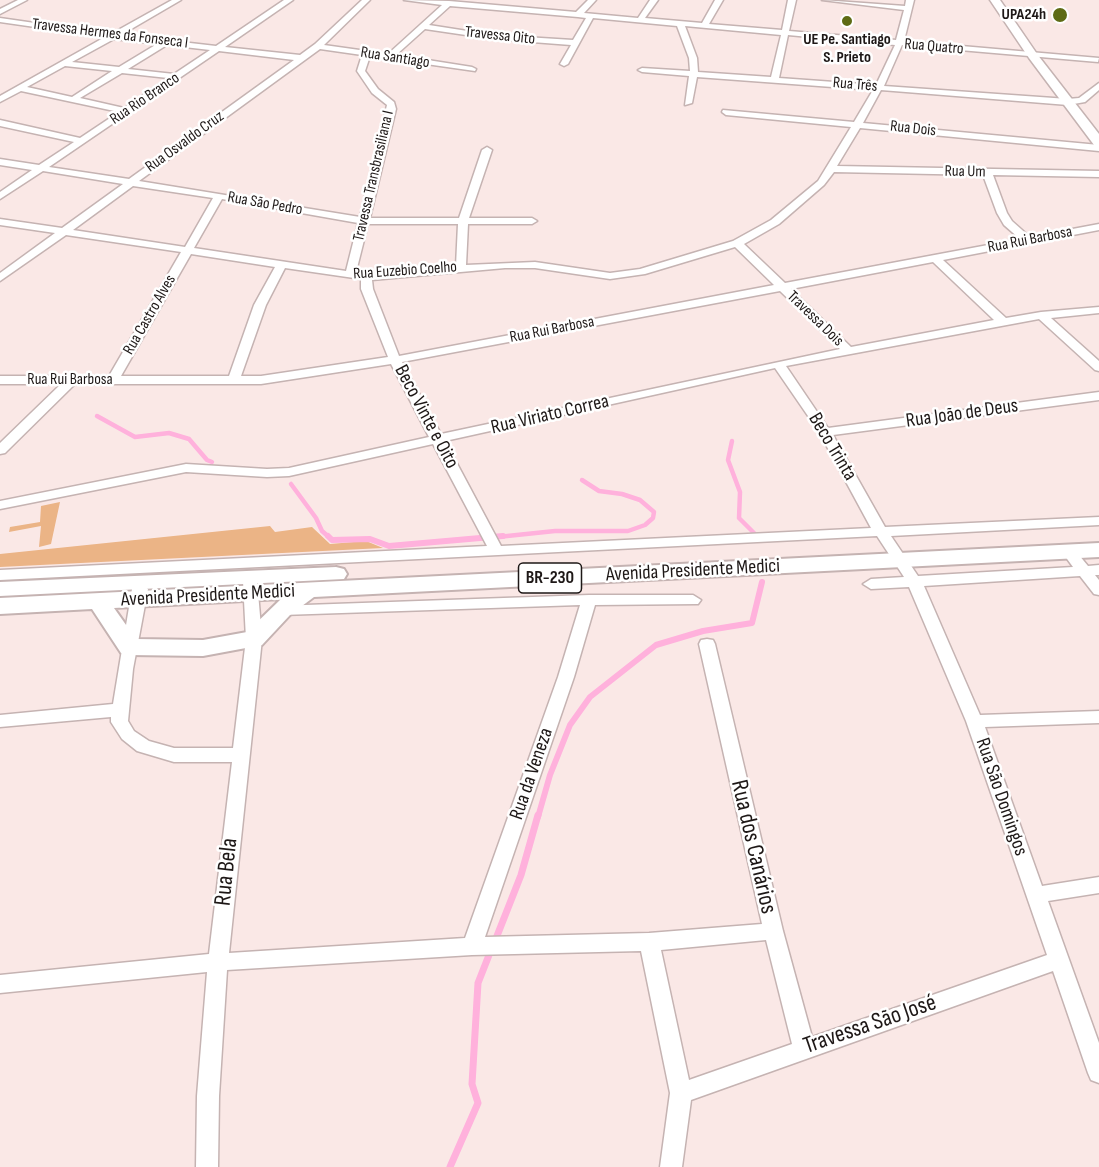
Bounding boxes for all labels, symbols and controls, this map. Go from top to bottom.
place label: UPA24h [1002,5,1046,25]
marker: UPA24h [1051,6,1069,24]
marker: UE Pe. Santiago S. Prieto [840,14,854,28]
street label: Travessa Hermes da Fonseca I [31,15,189,53]
street label: Travessa Oito [464,23,536,49]
place label: UE Pe. Santiago S. Prieto [803,30,891,68]
street label: Rua Quatro [904,35,964,59]
street label: Rua Santiago [359,43,431,73]
street label: Rua Rio Branco [107,69,183,129]
street label: Rua Três [832,73,878,97]
street label: Rua Osvaldo Cruz [142,107,228,177]
street label: Travessa Transbrasiliana I [350,109,398,243]
street label: Rua Dois [889,117,937,141]
street label: Rua Um [944,162,986,182]
street label: Rua São Pedro [226,188,304,220]
street label: Rua Rui Barbosa [986,222,1074,258]
street label: Rua Euzebio Coelho [352,258,458,284]
street label: Rua Castro Alves [119,272,181,358]
street label: Travessa Dois [783,287,847,351]
street label: Rua Rui Barbosa [508,312,596,348]
street label: Beco Vinte e Oito [389,361,463,473]
street label: Rua Rui Barbosa [27,370,113,390]
street label: Rua Viriato Correa [489,390,611,440]
street label: Rua João de Deus [904,394,1020,434]
street label: Beco Trinta [802,409,862,485]
street label: Avenida Presidente Medici [605,554,781,588]
road number: BR-230 [518,563,582,593]
street label: Avenida Presidente Medici [120,579,296,613]
street label: Rua da Veneza [505,725,559,823]
street label: Rua São Domingos [970,735,1032,859]
street label: Rua dos Canários [724,777,782,917]
street label: Rua Bela [209,837,245,907]
street label: Travessa São José [800,989,940,1061]

